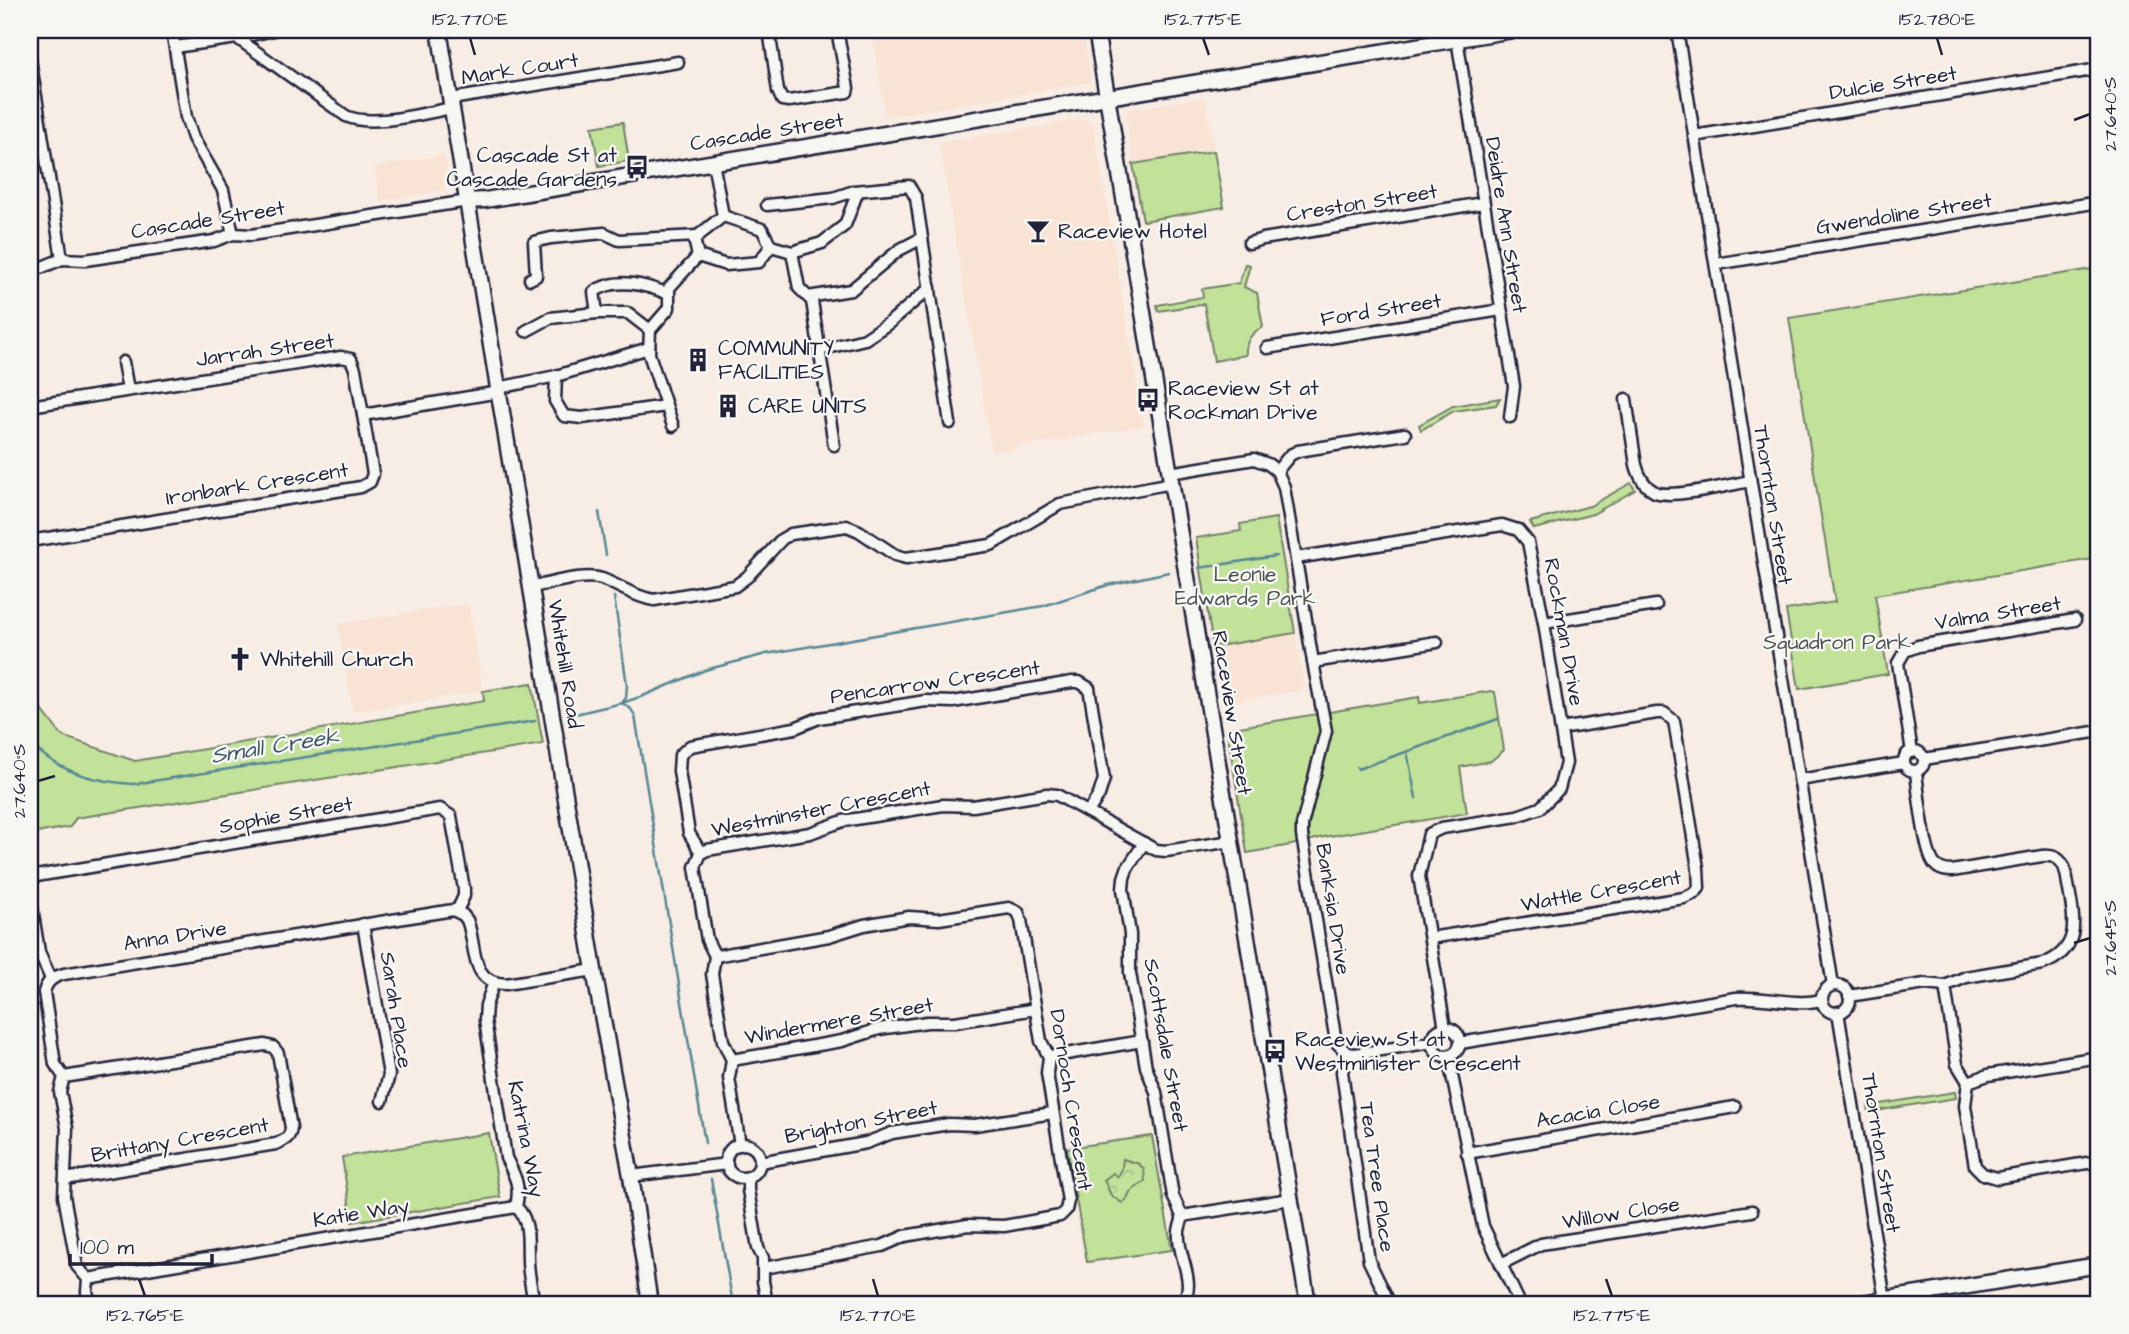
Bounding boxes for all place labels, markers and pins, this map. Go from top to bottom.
place label: Cascade St at Cascade Gardens [446,141,618,194]
bus stop icon: Cascade St at Cascade Gardens [623,153,651,181]
bar icon: Raceview Hotel [1024,217,1052,245]
place label: Raceview Hotel [1058,217,1207,246]
place label: COMMUNITY FACILITIES [718,334,834,387]
building icon: COMMUNITY FACILITIES [684,346,712,374]
place label: Raceview St at Rockman Drive [1168,374,1319,427]
bus stop icon: Raceview St at Rockman Drive [1134,386,1162,414]
building icon: CARE UNITS [714,392,742,420]
place label: CARE UNITS [748,392,867,421]
church icon: Whitehill Church [226,645,254,673]
place label: Whitehill Church [260,645,414,674]
place label: Raceview St at Westminister Crescent [1295,1025,1521,1078]
bus stop icon: Raceview St at Westminister Crescent [1261,1037,1289,1065]

